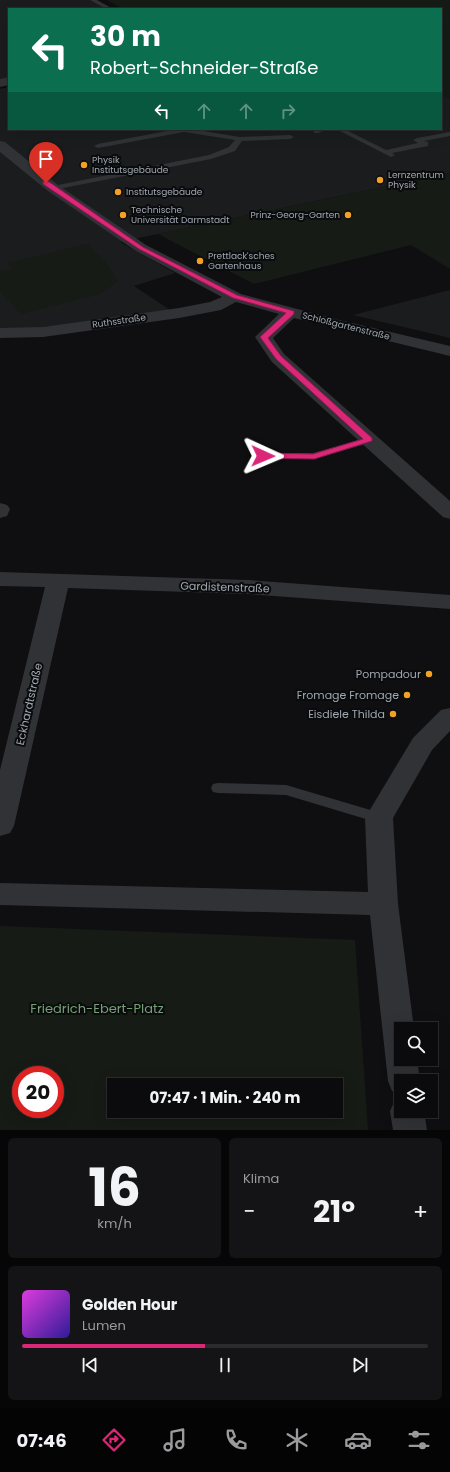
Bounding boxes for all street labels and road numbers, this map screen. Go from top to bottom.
street label: Schloßgartenstraße [301,309,391,343]
street label: Ruthsstraße [91,311,147,331]
street label: Gardistenstraße [180,577,270,597]
street label: Eckhardtstraße [12,661,46,747]

